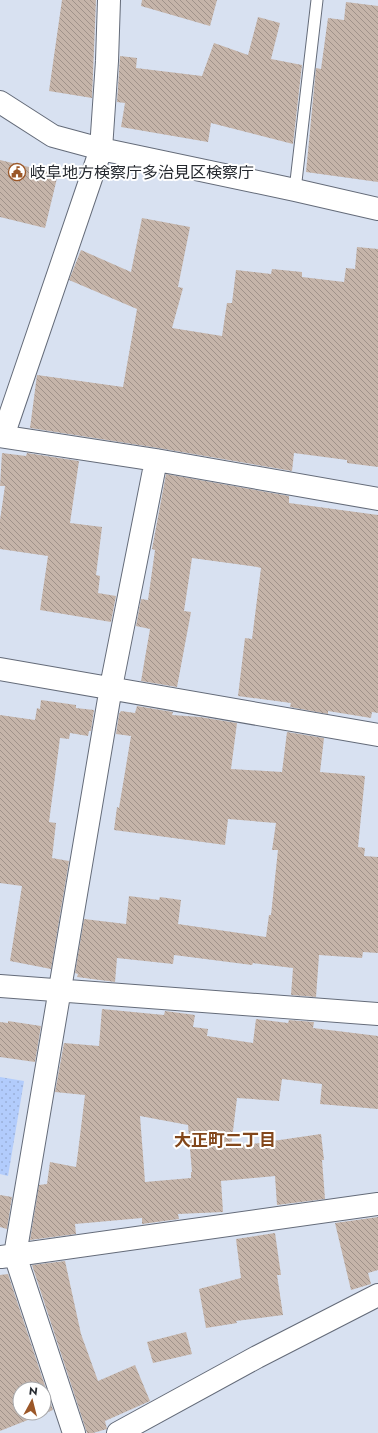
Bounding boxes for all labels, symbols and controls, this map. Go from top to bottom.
place label: 岐阜地方検察庁多治見区検察庁 [30,161,254,184]
public building icon: 岐阜地方検察庁多治見区検察庁 [7,162,27,182]
district label: 大正町二丁目 [174,1128,276,1152]
north arrow [12,1381,52,1421]
text: N [28,1383,39,1400]

